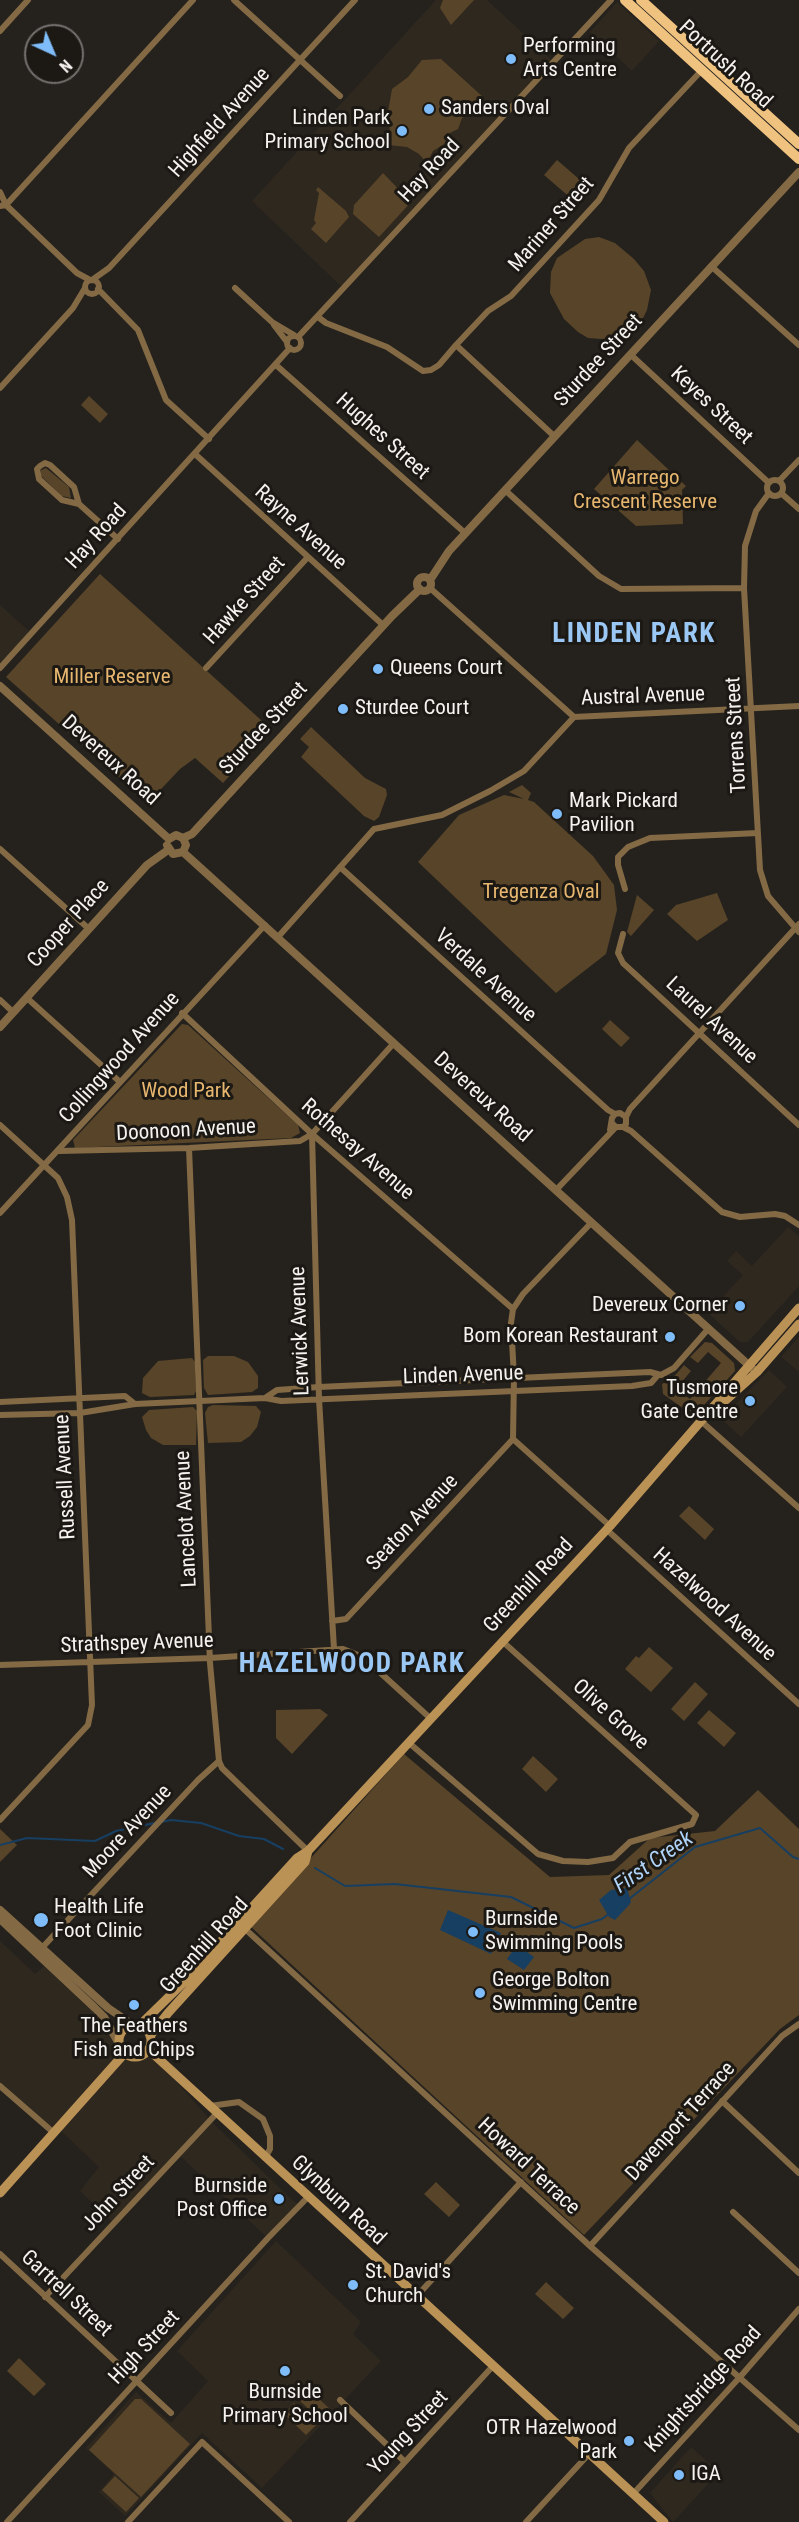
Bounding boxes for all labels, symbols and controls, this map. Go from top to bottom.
street label: Portrush Road [673,15,777,115]
north arrow [24,24,84,84]
place label: Performing Arts Centre [523,34,617,84]
marker: Performing Arts Centre [504,52,518,66]
text: N [55,56,76,76]
street label: Highfield Avenue [164,63,276,183]
place label: Sanders Oval [441,96,550,122]
marker: Sanders Oval [422,102,436,116]
place label: Linden Park Primary School [264,106,390,156]
marker: Linden Park Primary School [395,124,409,138]
street label: Hay Road [394,134,466,208]
street label: Mariner Street [504,172,600,278]
street label: Sturdee Street [550,309,648,413]
street label: Keyes Street [665,362,757,450]
street label: Hughes Street [330,388,434,486]
park label: Warrego Crescent Reserve [573,466,717,516]
street label: Rayne Avenue [249,480,351,576]
street label: Hay Road [61,499,133,575]
street label: Hawke Street [199,552,291,650]
district label: LINDEN PARK [552,619,716,651]
place label: Queens Court [390,656,503,682]
marker: Queens Court [371,662,385,676]
park label: Miller Reserve [53,665,171,691]
street label: Torrens Street [721,676,753,794]
street label: Sturdee Street [215,677,313,781]
street label: Austral Avenue [581,682,705,712]
place label: Sturdee Court [355,696,469,722]
marker: Sturdee Court [336,702,350,716]
street label: Devereux Road [56,711,164,811]
place label: Mark Pickard Pavilion [569,789,678,839]
marker: Mark Pickard Pavilion [550,807,564,821]
street label: Cooper Place [23,875,115,973]
park label: Tregenza Oval [482,880,600,906]
street label: Verdale Avenue [429,924,541,1028]
street label: Laurel Avenue [660,972,762,1070]
street label: Collingwood Avenue [54,987,186,1129]
street label: Devereux Road [428,1048,536,1148]
park label: Wood Park [141,1079,231,1105]
street label: Rothesay Avenue [295,1094,419,1206]
street label: Doonoon Avenue [116,1115,256,1147]
street label: Lerwick Avenue [286,1266,316,1396]
place label: Devereux Corner [592,1293,728,1319]
marker: Devereux Corner [733,1299,747,1313]
place label: Bom Korean Restaurant [463,1324,658,1350]
marker: Bom Korean Restaurant [663,1330,677,1344]
street label: Linden Avenue [402,1361,524,1391]
place label: Tusmore Gate Centre [640,1376,738,1426]
marker: Tusmore Gate Centre [743,1394,757,1408]
street label: Russell Avenue [50,1414,82,1540]
street label: Lancelot Avenue [171,1450,203,1588]
street label: Seaton Avenue [362,1470,464,1576]
street label: Greenhill Road [479,1534,579,1638]
street label: Hazelwood Avenue [647,1543,781,1667]
street label: Strathspey Avenue [60,1629,214,1659]
district label: HAZELWOOD PARK [239,1649,465,1681]
street label: Olive Grove [567,1674,653,1756]
street label: Moore Avenue [78,1780,178,1884]
water label: First Creek [609,1826,699,1900]
street label: Greenhill Road [155,1893,255,1999]
place label: Health Life Foot Clinic [54,1895,144,1945]
place label: Burnside Swimming Pools [485,1907,623,1957]
marker: Health Life Foot Clinic [32,1911,50,1929]
marker: Burnside Swimming Pools [466,1925,480,1939]
place label: George Bolton Swimming Centre [492,1968,637,2018]
marker: George Bolton Swimming Centre [473,1986,487,2000]
marker: The Feathers Fish and Chips [127,1998,141,2012]
place label: The Feathers Fish and Chips [73,2014,195,2064]
street label: Davenport Terrace [621,2057,741,2187]
street label: Howard Terrace [472,2113,584,2221]
street label: John Street [77,2151,161,2237]
street label: Glynburn Road [285,2151,391,2251]
place label: Burnside Post Office [177,2174,267,2224]
marker: Burnside Post Office [272,2192,286,2206]
street label: Gartrell Street [15,2245,117,2343]
place label: St. David's Church [365,2260,451,2310]
marker: St. David's Church [346,2278,360,2292]
street label: High Street [104,2306,186,2390]
street label: Knightsbridge Road [641,2321,767,2459]
marker: Burnside Primary School [278,2364,292,2378]
place label: Burnside Primary School [222,2380,348,2430]
street label: Young Street [364,2386,454,2480]
place label: OTR Hazelwood Park [486,2416,617,2466]
marker: OTR Hazelwood Park [622,2434,636,2448]
place label: IGA [691,2462,721,2488]
marker: IGA [672,2468,686,2482]

